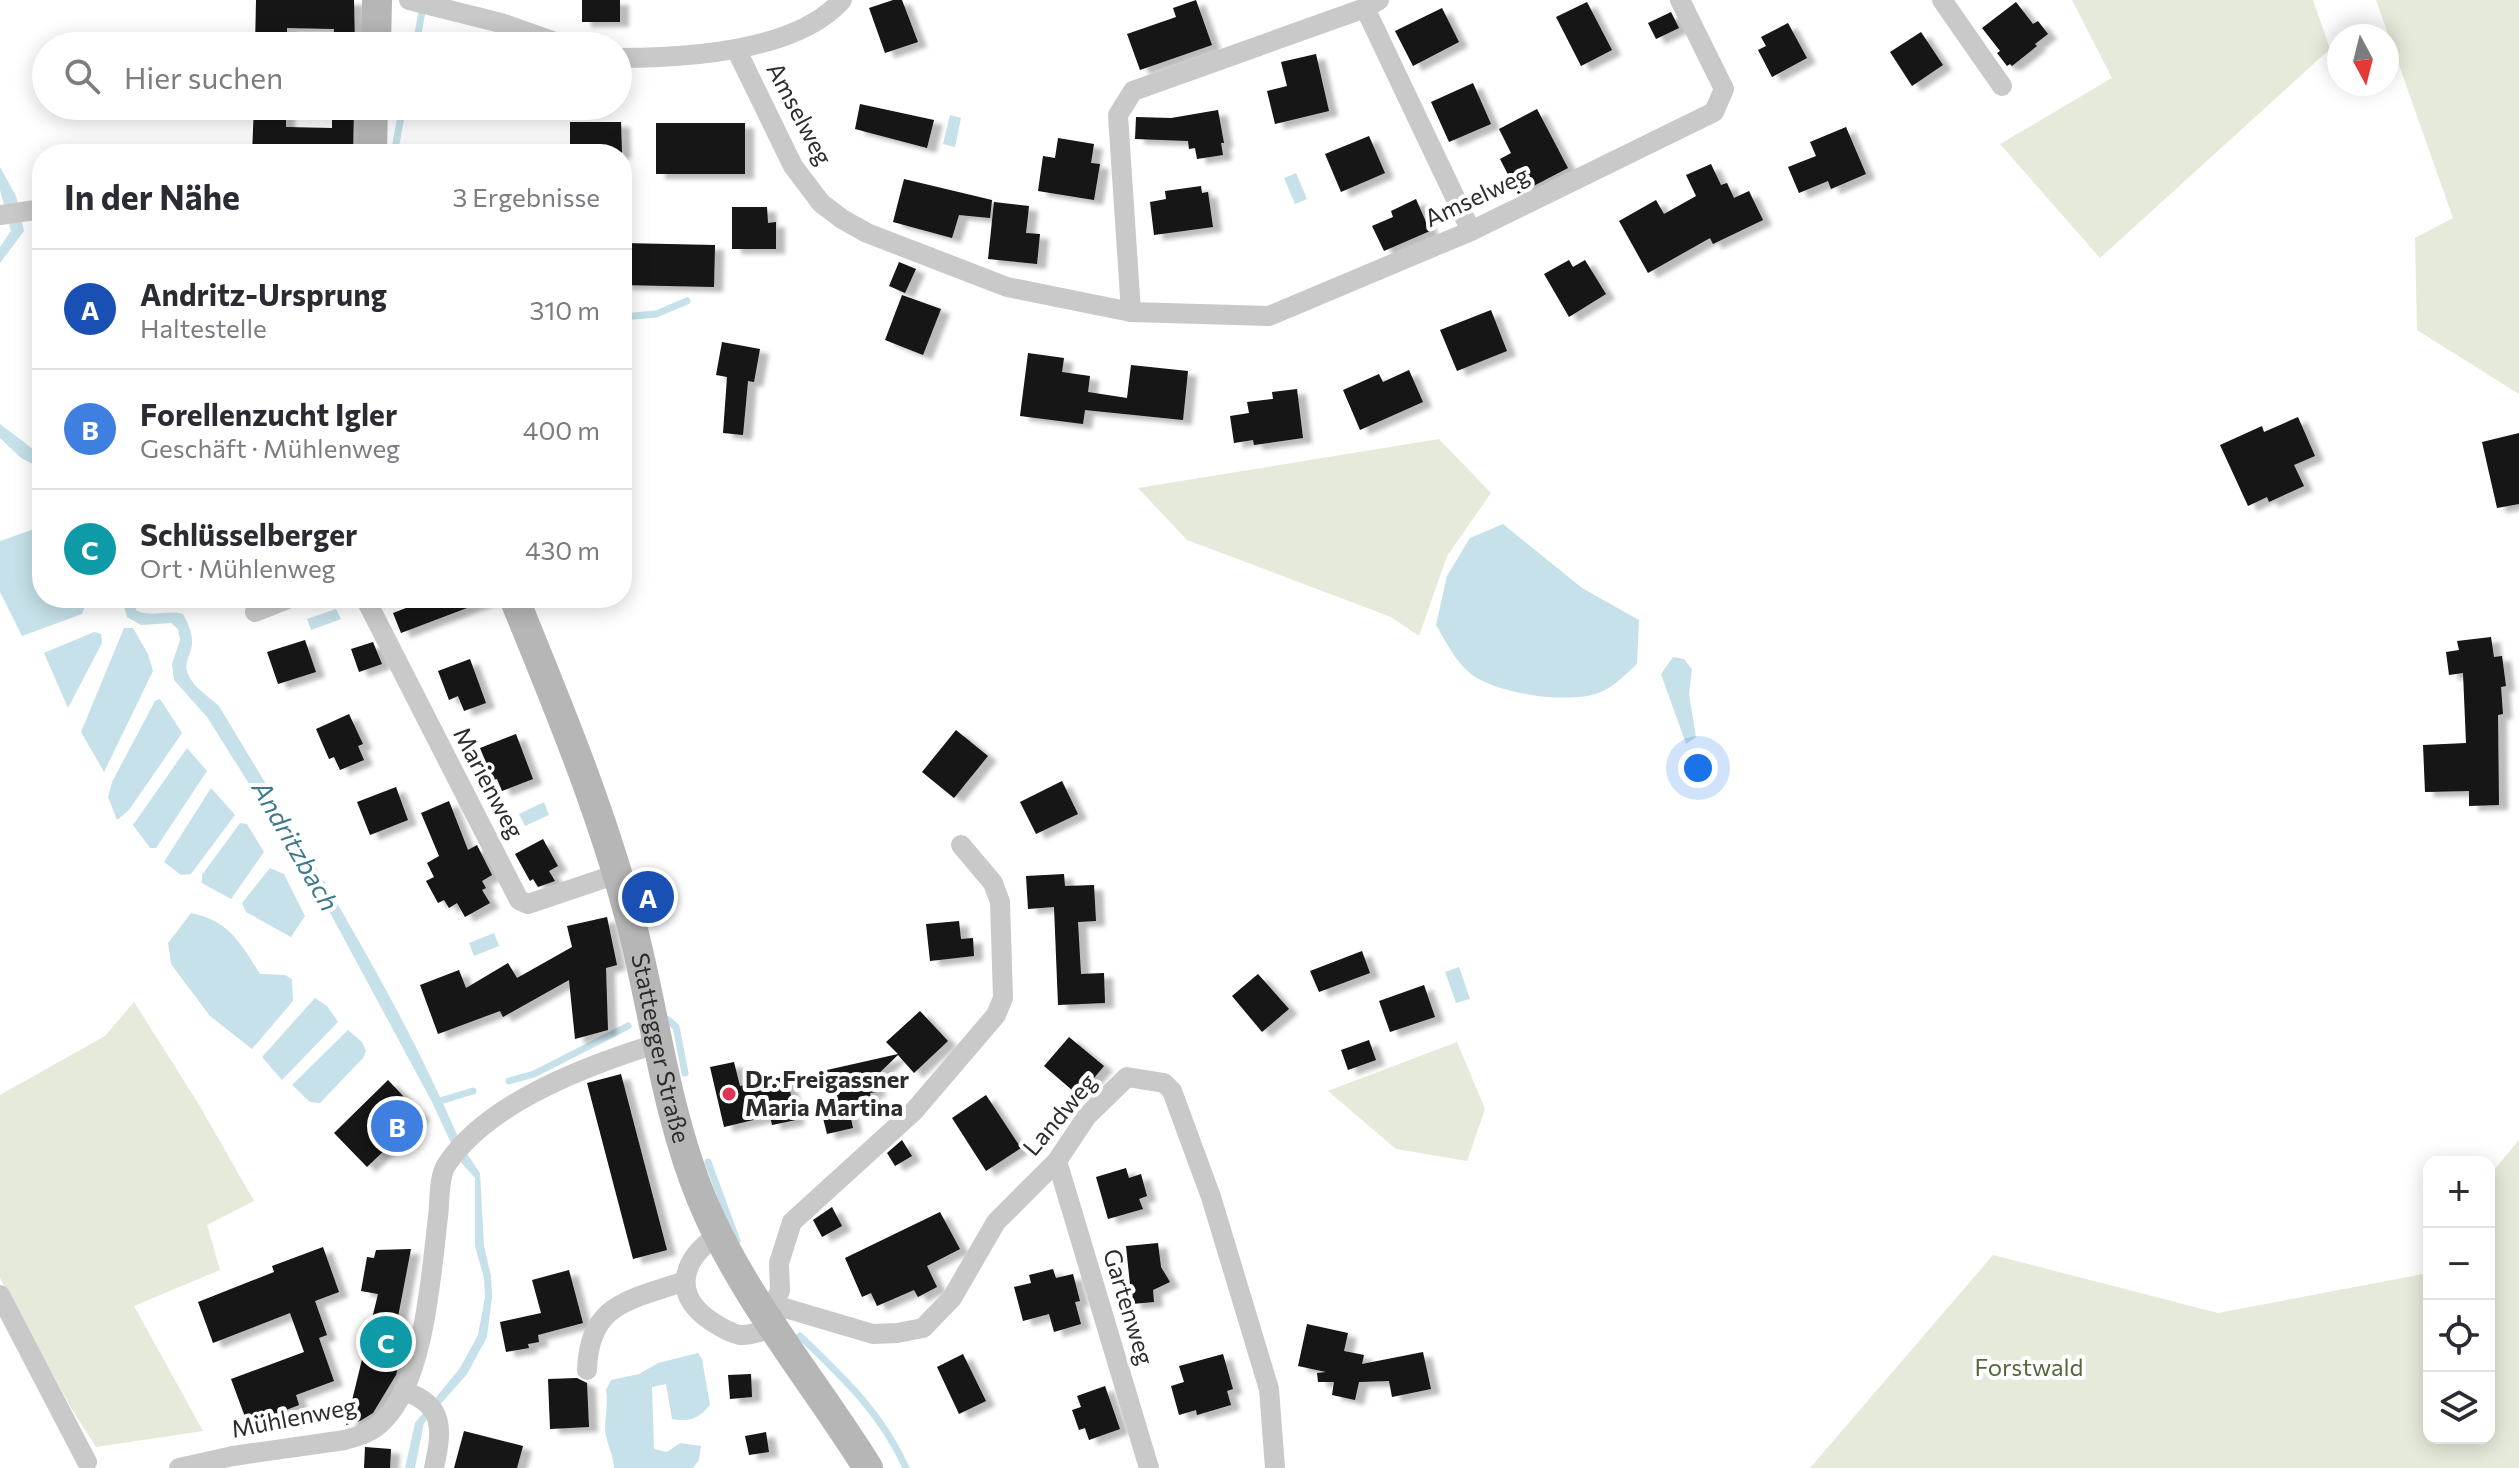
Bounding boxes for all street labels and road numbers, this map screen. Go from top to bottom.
street label: Amselweg [761,57,839,169]
street label: Amselweg [1420,159,1533,232]
street label: Marienweg [448,722,531,843]
street label: Stattegger Straße [626,950,697,1146]
street label: Landweg [1016,1067,1102,1161]
street label: Gartenweg [1098,1245,1161,1368]
street label: Mühlenweg [229,1390,359,1443]

